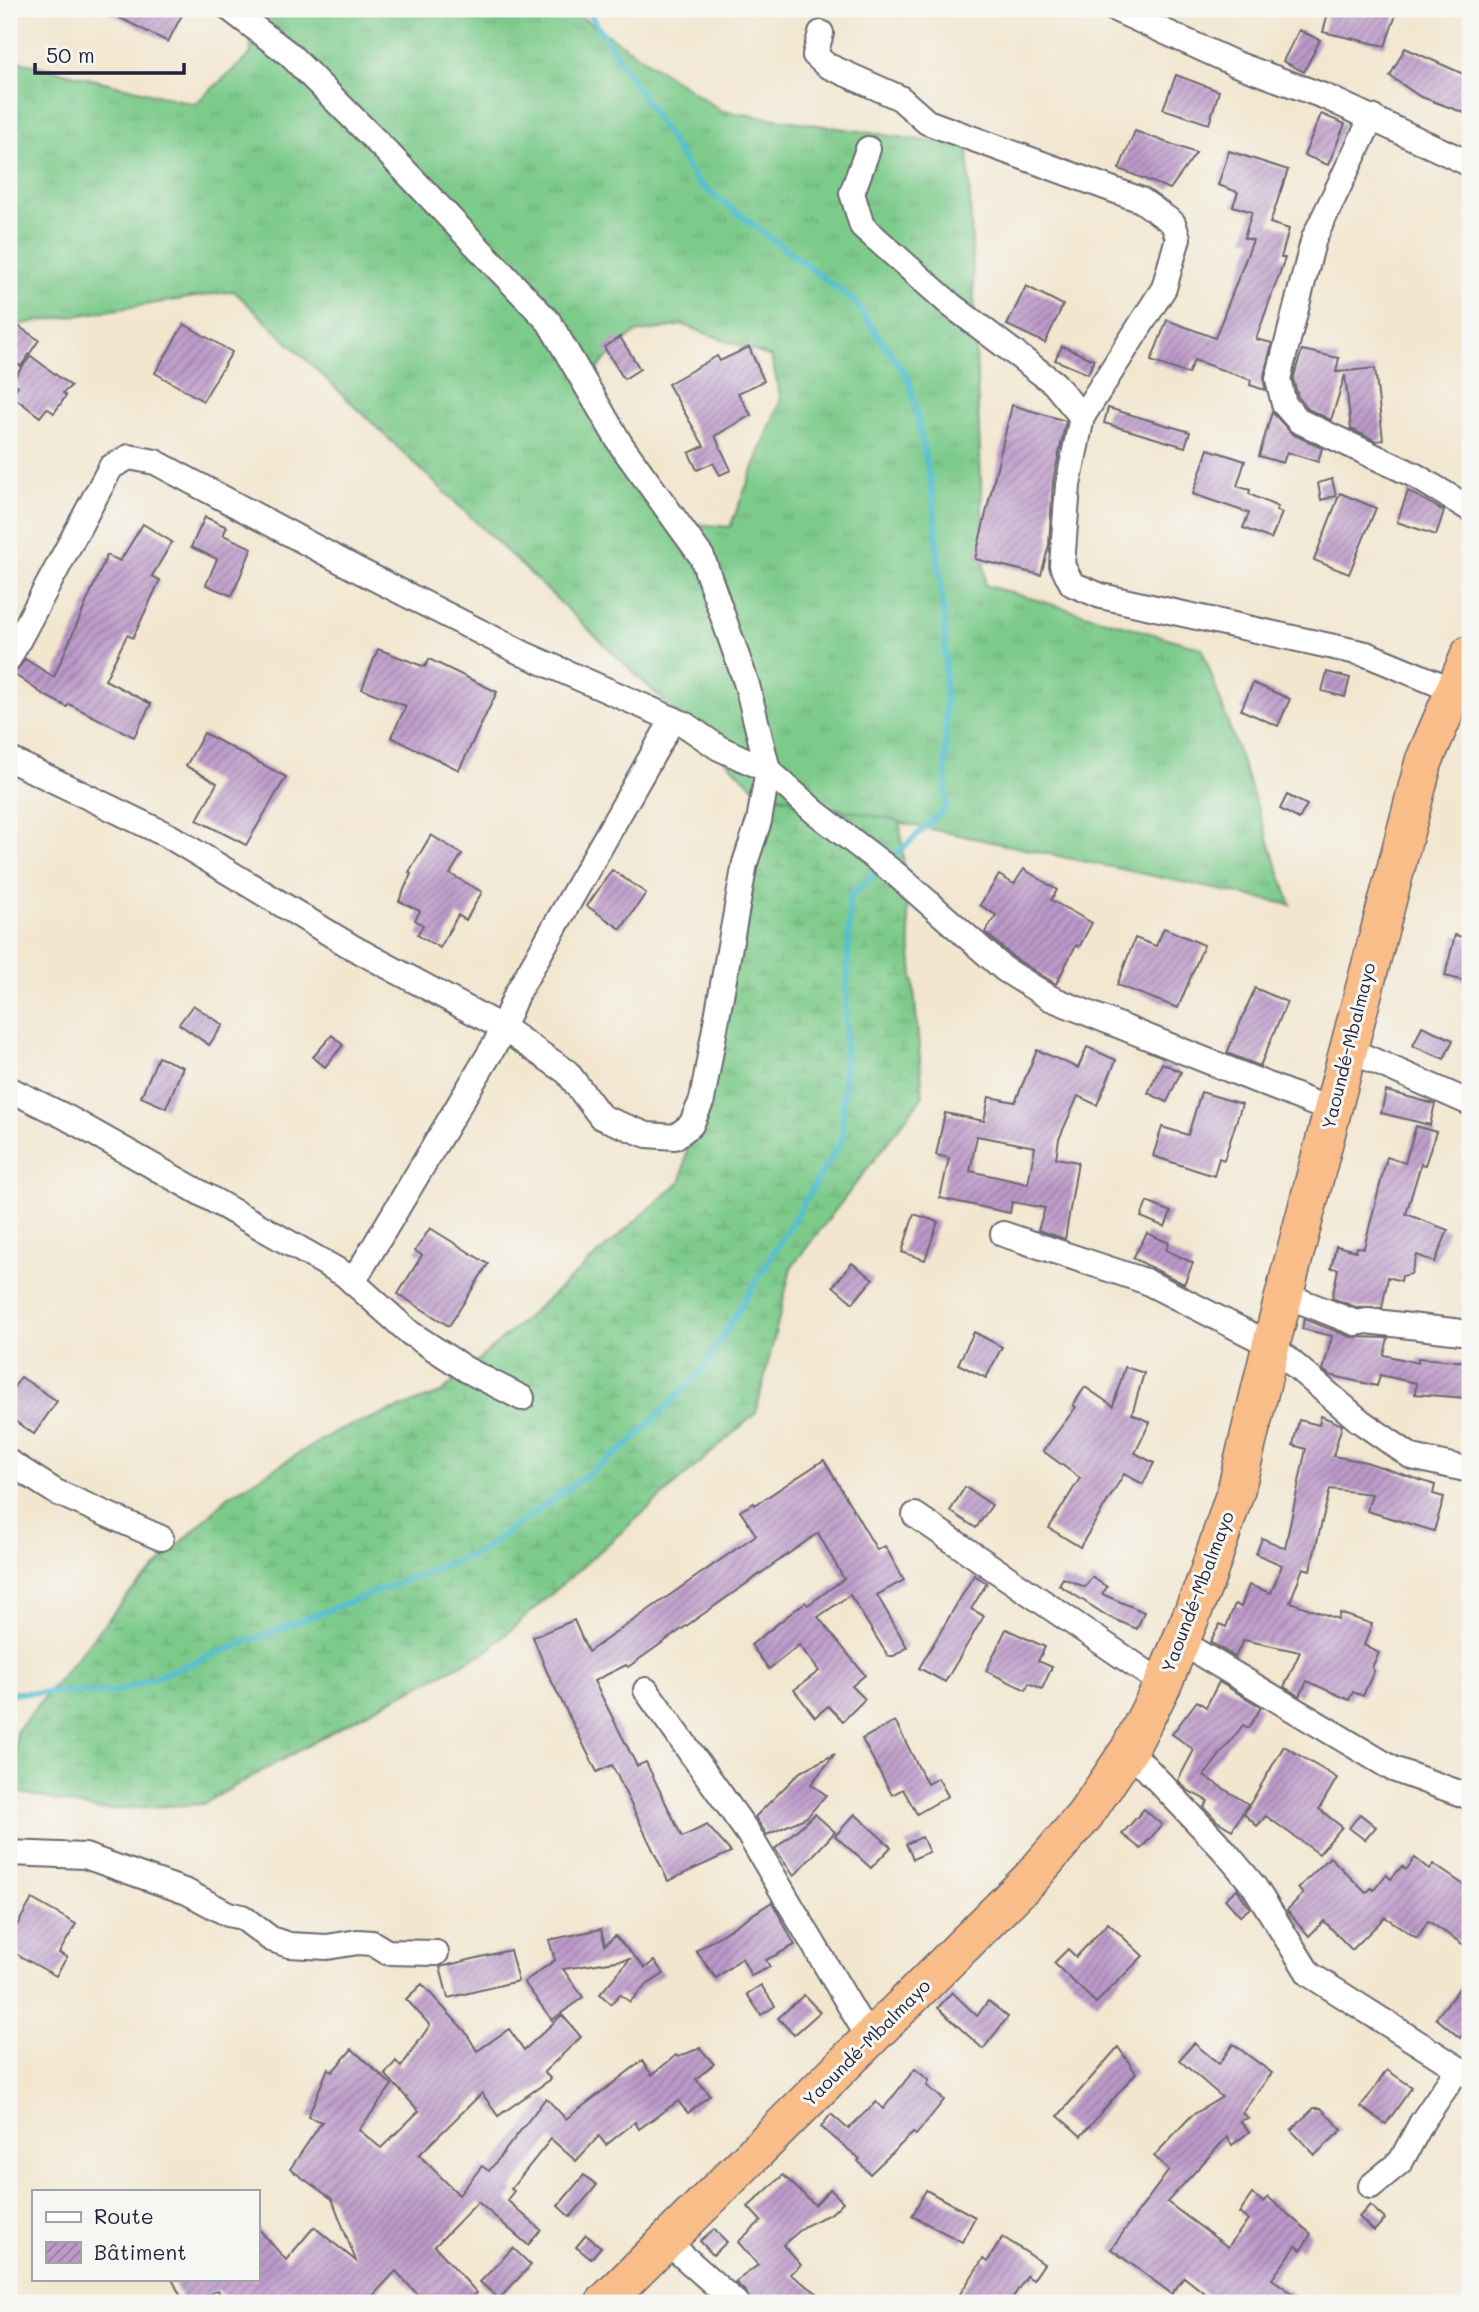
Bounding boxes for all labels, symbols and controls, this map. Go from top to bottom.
scale bar [35,32,184,76]
text: 50 m [46,41,95,68]
street label: Yaoundé-Mbalmayo [1316,960,1380,1132]
street label: Yaoundé-Mbalmayo [1155,1507,1239,1676]
street label: Yaoundé-Mbalmayo [797,1973,935,2111]
legend [32,2190,259,2280]
text: Route [94,2202,154,2229]
text: Bâtiment [94,2238,186,2265]

